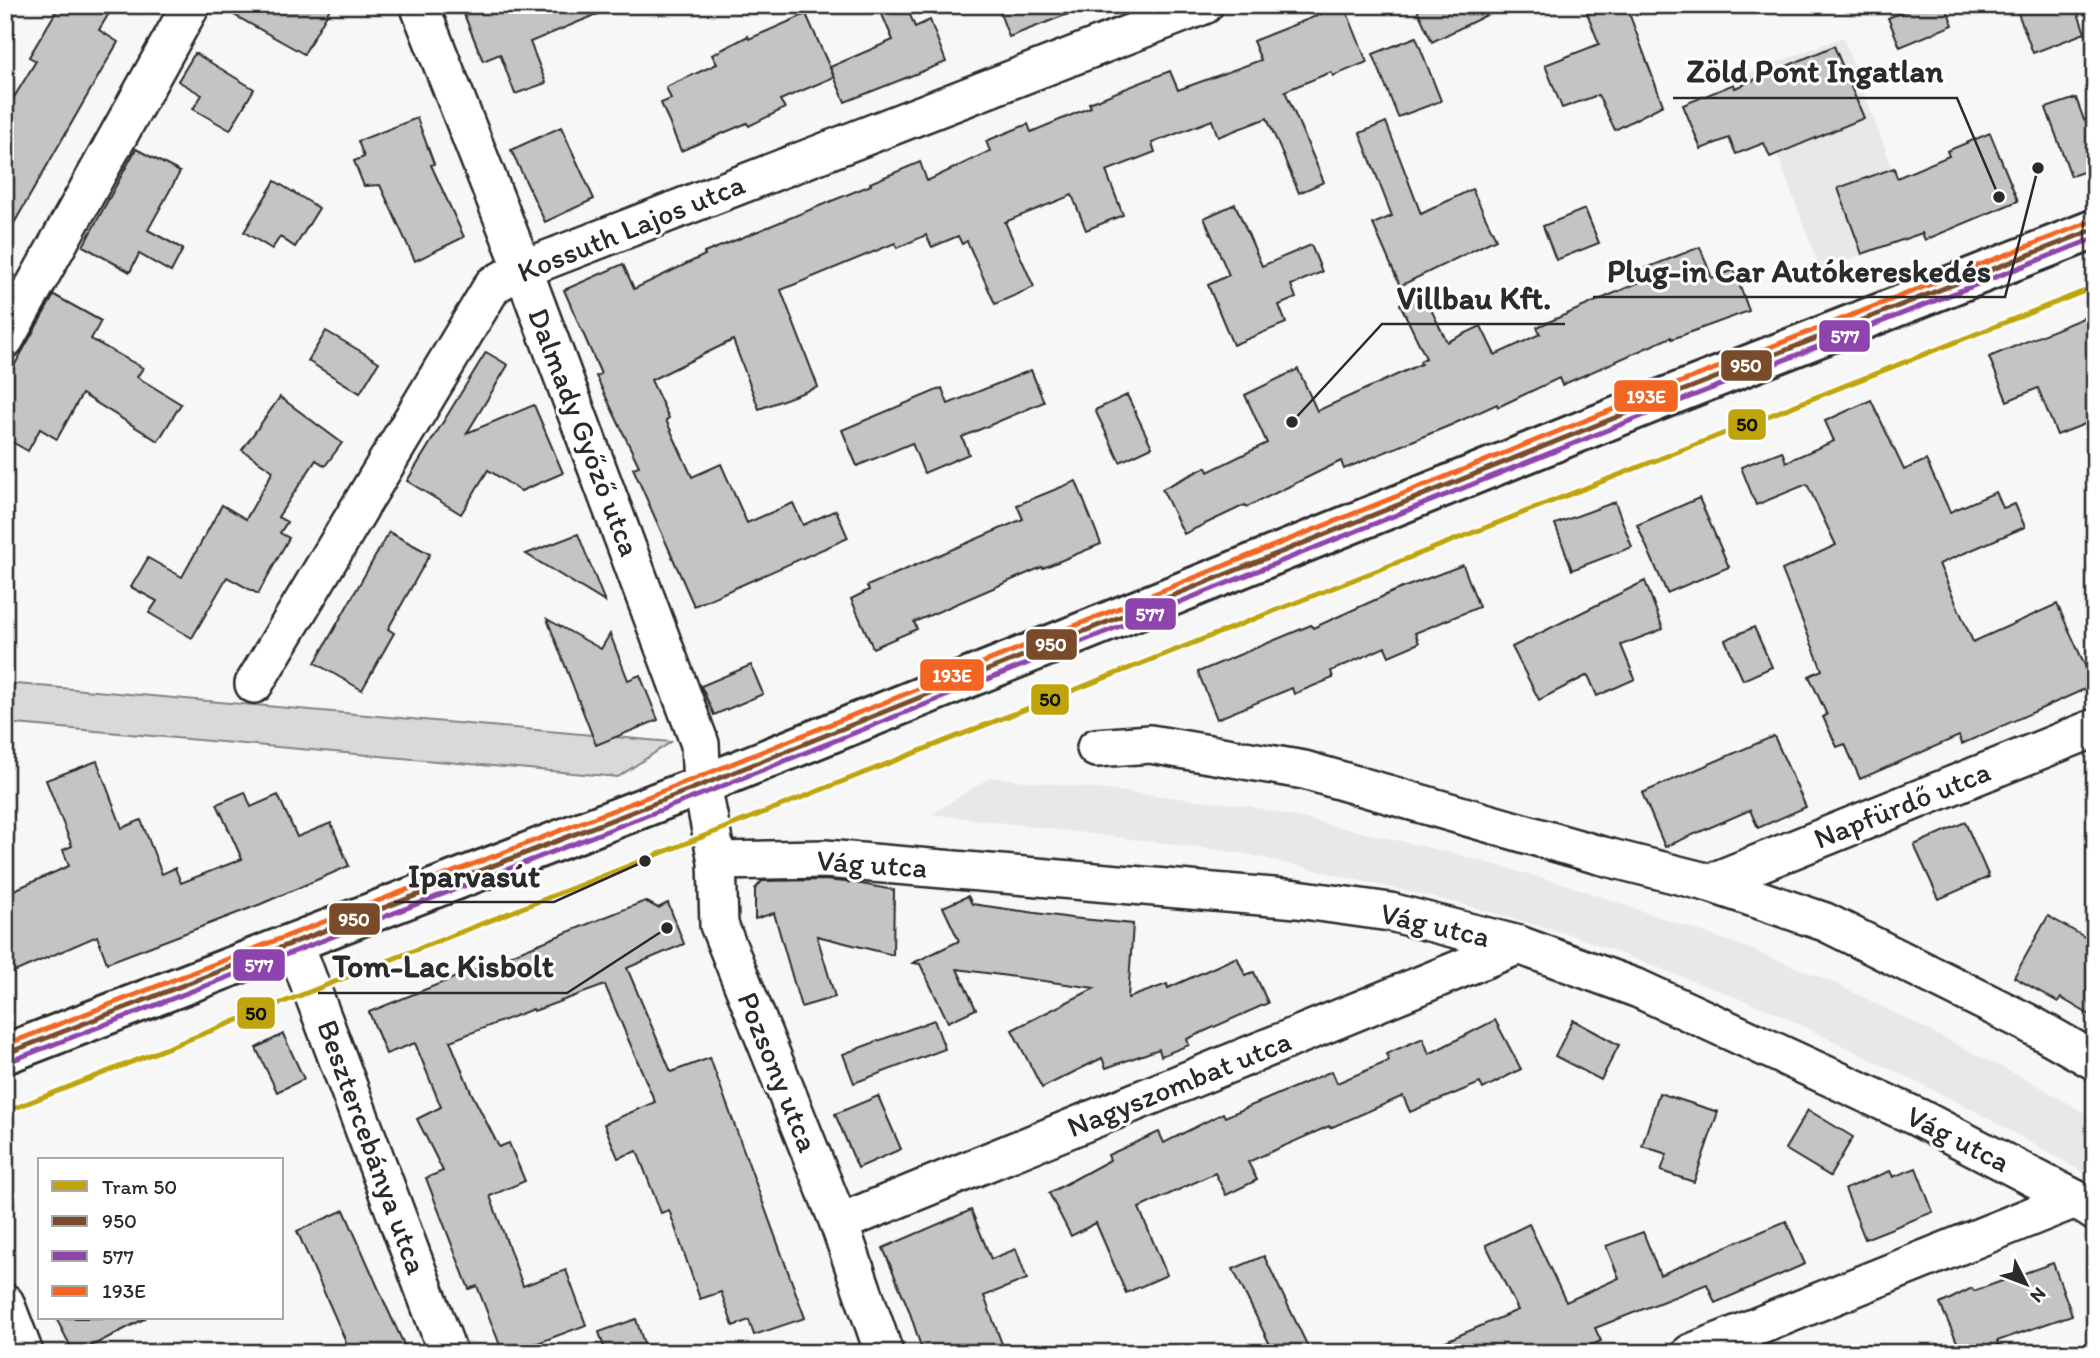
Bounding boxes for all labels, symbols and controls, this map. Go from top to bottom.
callout: Zöld Pont Ingatlan [1673,45,1957,98]
text: Zöld Pont Ingatlan [1687,52,1944,90]
street label: Kossuth Lajos utca [512,165,750,290]
callout: Plug-in Car Autókereskedés [1593,244,2005,297]
text: Plug-in Car Autókereskedés [1607,252,1991,290]
callout: Villbau Kft. [1382,271,1565,324]
text: Villbau Kft. [1397,279,1551,317]
street label: Dalmady Győző utca [520,302,649,561]
line badge: 577 [1818,319,1871,353]
text: 577 [1831,325,1860,348]
line badge: 950 [1720,349,1773,382]
text: 950 [1730,354,1762,377]
line badge: 193E [1613,379,1679,413]
text: 193E [1626,385,1666,408]
line badge: 50 [1727,408,1767,441]
text: 50 [1736,413,1758,436]
line badge: 577 [1124,597,1177,631]
text: 577 [1136,603,1165,626]
line badge: 950 [1025,628,1078,661]
text: 950 [1035,633,1067,656]
line badge: 193E [919,658,985,692]
text: 193E [932,664,972,687]
line badge: 50 [1030,683,1070,716]
text: 50 [1039,688,1061,711]
street label: Napfürdő utca [1808,752,1996,857]
street label: Vág utca [815,841,929,886]
callout: Iparvasút [394,849,554,902]
text: Iparvasút [408,857,540,895]
street label: Vág utca [1377,894,1494,955]
line badge: 950 [328,902,381,936]
text: 950 [338,908,370,931]
callout: Tom-Lac Kisbolt [318,940,567,993]
text: Tom-Lac Kisbolt [331,947,554,985]
line badge: 577 [232,948,286,982]
text: 577 [245,954,274,977]
street label: Pozsony utca [730,986,827,1158]
line badge: 50 [236,996,276,1030]
text: 50 [245,1002,267,1025]
street label: Besztercebánya utca [309,1014,436,1280]
street label: Nagyszombat utca [1062,1022,1296,1145]
street label: Vág utca [1900,1097,2016,1180]
legend [38,1158,284,1320]
text: Tram 50 [102,1174,177,1199]
text: 950 [102,1208,137,1233]
text: 577 [102,1244,134,1269]
north arrow [1992,1250,2062,1320]
text: 193E [102,1278,146,1303]
text: N [2025,1283,2051,1308]

